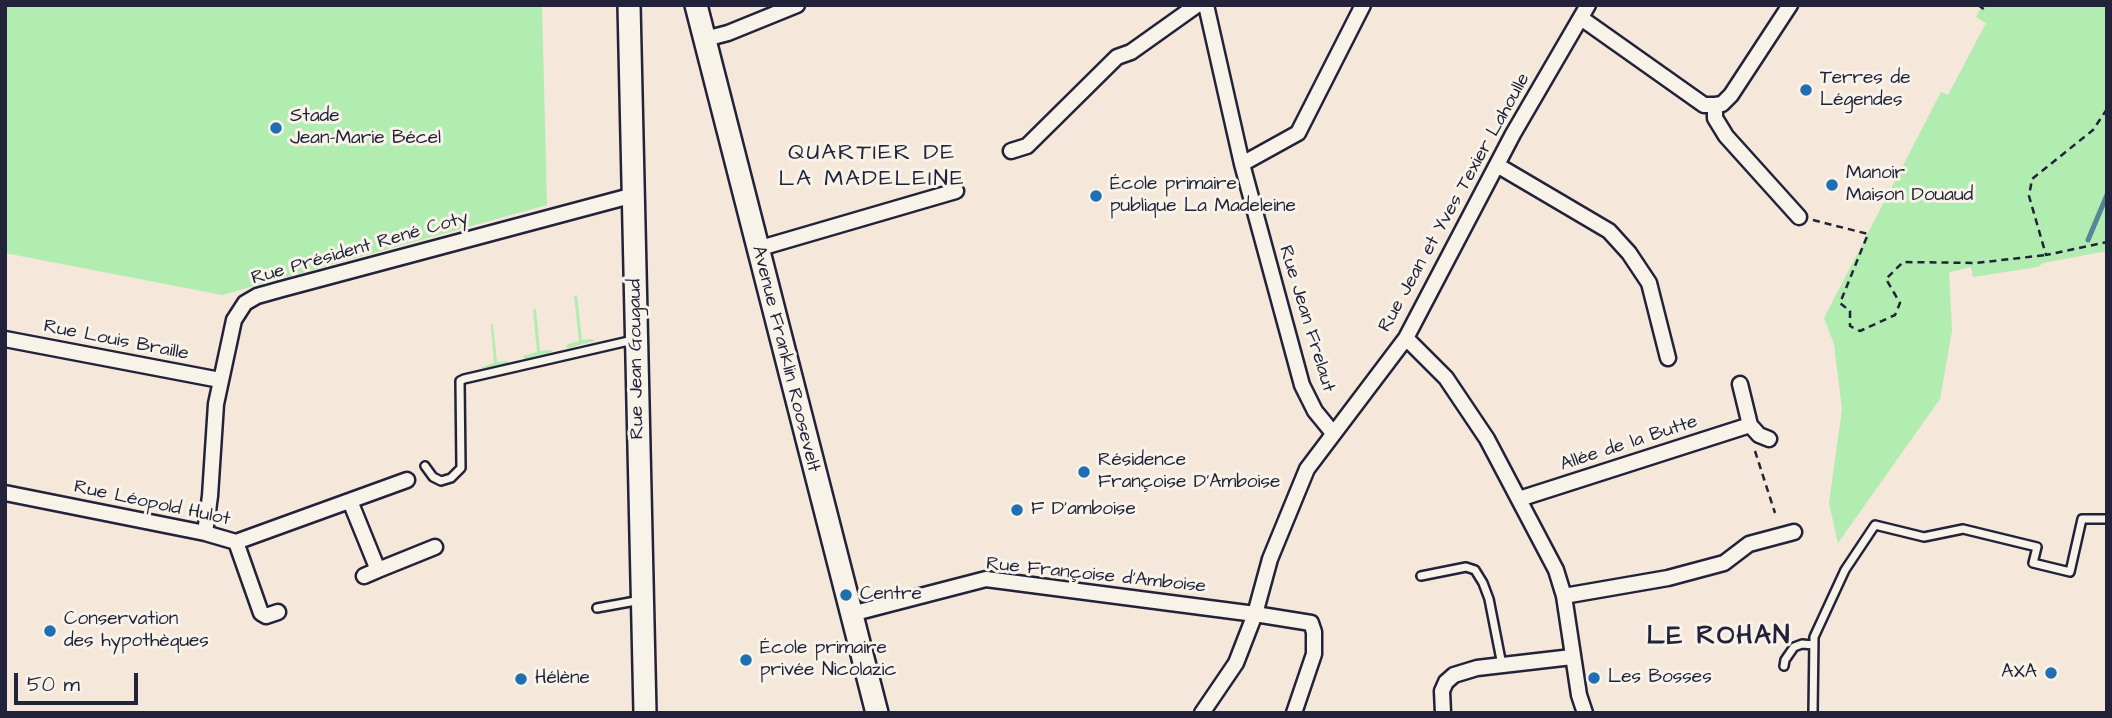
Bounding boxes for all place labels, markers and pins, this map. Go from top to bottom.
place label: Terres de Légendes [1820,68,1911,112]
marker: Terres de Légendes [1798,82,1814,98]
place label: Stade Jean-Marie Bécel [290,106,441,150]
marker: Stade Jean-Marie Bécel [268,120,284,136]
place label: Manoir Maison Douaud [1846,163,1973,207]
place label: École primaire publique La Madeleine [1110,174,1296,218]
marker: Manoir Maison Douaud [1824,177,1840,193]
marker: École primaire publique La Madeleine [1088,188,1104,204]
place label: Résidence Françoise D'Amboise [1098,450,1280,494]
marker: Résidence Françoise D'Amboise [1076,464,1092,480]
place label: F D'amboise [1031,499,1136,521]
marker: F D'amboise [1009,502,1025,518]
place label: Centre [860,584,922,606]
marker: Centre [838,587,854,603]
place label: Conservation des hypothèques [64,609,209,653]
marker: Conservation des hypothèques [42,623,58,639]
place label: École primaire privée Nicolazic [760,638,896,682]
marker: École primaire privée Nicolazic [738,652,754,668]
place label: AXA [2001,662,2037,684]
marker: AXA [2043,665,2059,681]
place label: Les Bosses [1608,667,1712,689]
place label: Hélène [535,668,590,690]
marker: Les Bosses [1586,670,1602,686]
marker: Hélène [513,671,529,687]

